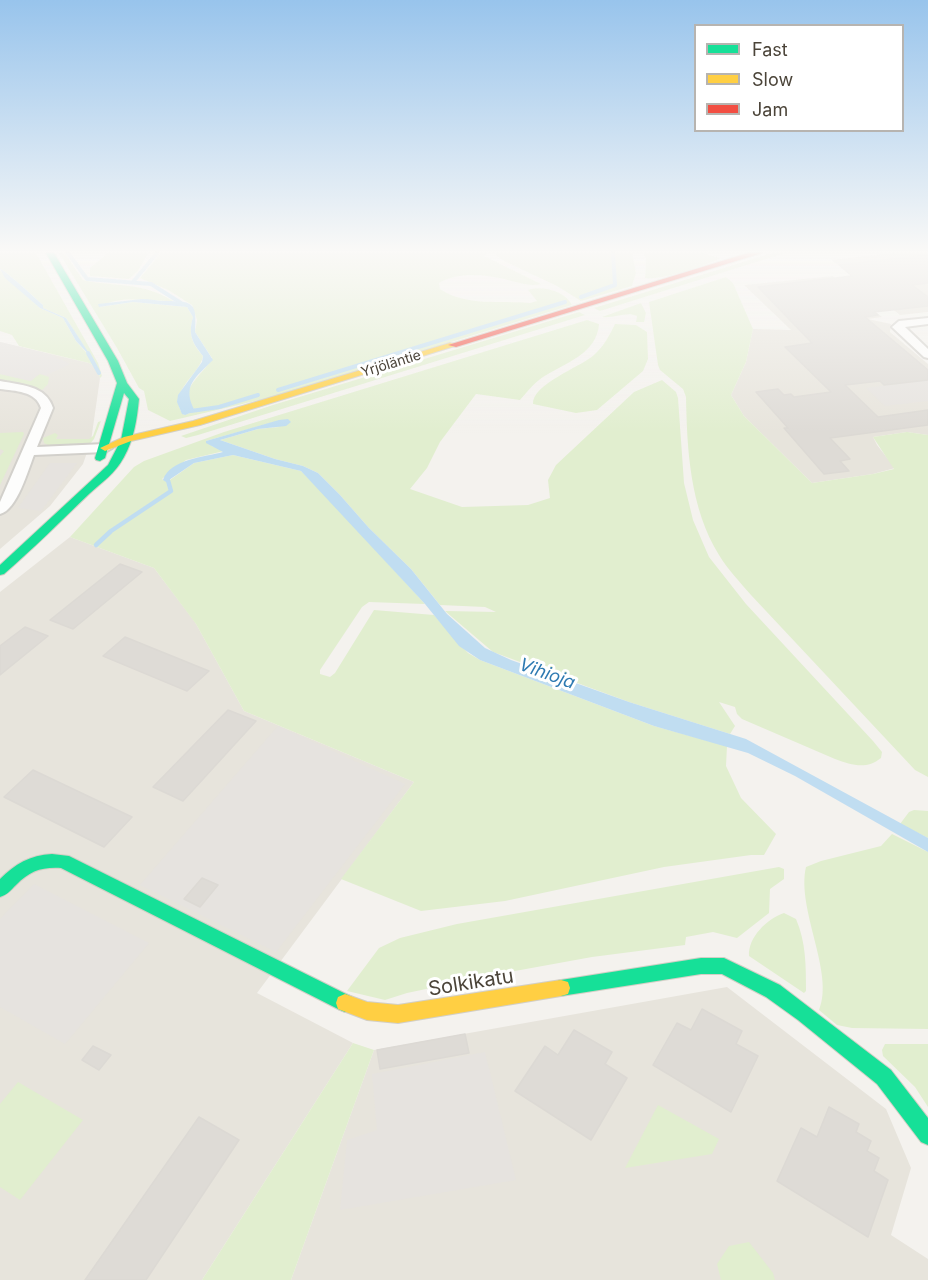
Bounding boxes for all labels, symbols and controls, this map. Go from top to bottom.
legend [694,24,904,132]
text: Fast [752,39,788,60]
text: Slow [752,69,793,90]
text: Jam [752,99,788,120]
street label: Yrjöläntie [359,347,423,381]
water label: Vihioja [516,654,578,694]
street label: Solkikatu [427,964,515,1002]

